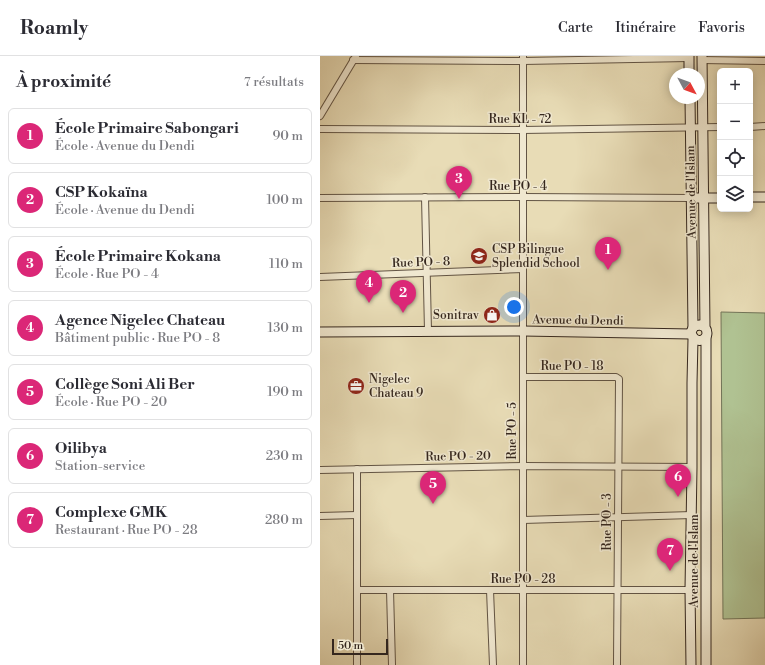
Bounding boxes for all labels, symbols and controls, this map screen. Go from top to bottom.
text: Roamly [20,16,88,40]
text: Carte [558,19,593,37]
text: Itinéraire [615,19,676,37]
text: Favoris [698,19,745,37]
north arrow [669,68,705,104]
map controls [717,68,753,212]
button: + [717,68,753,104]
text: À proximité [16,71,111,93]
text: 7 résultats [244,74,304,90]
button: − [717,104,753,140]
street label: Rue KL - 72 [489,112,552,127]
text: École Primaire Sabongari [55,119,239,138]
text: 1 [27,128,33,144]
text: 90 m [272,128,303,144]
text: École · Avenue du Dendi [55,138,195,154]
button: locate [717,140,753,176]
street label: Avenue de l'Islam [683,145,700,240]
pin: 3 [446,166,472,199]
button: layers [717,176,753,212]
street label: Rue PO - 4 [489,179,547,194]
text: CSP Kokaïna [55,183,148,202]
text: 2 [26,192,34,208]
text: 100 m [267,192,303,208]
text: École · Avenue du Dendi [55,202,195,218]
pin: 1 [595,237,621,270]
place label: CSP Bilingue Splendid School [492,242,580,271]
school or university icon: CSP Bilingue Splendid School [469,246,489,266]
text: École Primaire Kokana [55,247,221,266]
street label: Rue PO - 8 [392,254,450,271]
text: 3 [26,256,34,272]
text: 110 m [269,256,303,272]
text: École · Rue PO - 4 [55,266,159,282]
pin: 4 [356,270,382,303]
pin: 2 [390,280,416,313]
your location [504,297,524,317]
shop icon: Sonitrav [482,305,502,325]
place label: Sonitrav [433,308,480,323]
text: Agence Nigelec Chateau [55,311,225,330]
street label: Avenue du Dendi [531,312,624,329]
text: 4 [26,320,34,336]
text: 130 m [268,320,303,336]
text: Bâtiment public · Rue PO - 8 [55,330,220,346]
street label: Rue PO - 18 [540,359,604,374]
place label: Nigelec Chateau 9 [369,372,423,401]
text: Collège Soni Ali Ber [55,375,195,394]
office icon: Nigelec Chateau 9 [346,376,366,396]
text: 5 [26,384,34,400]
text: 190 m [267,384,303,400]
text: École · Rue PO - 20 [55,394,167,410]
street label: Rue PO - 5 [505,402,520,460]
text: Oilibya [55,439,107,458]
text: 6 [26,448,34,464]
text: 230 m [266,448,303,464]
street label: Rue PO - 20 [425,448,491,465]
text: Station-service [55,458,145,474]
pin: 6 [665,464,691,497]
pin: 5 [420,471,446,504]
street label: Rue PO - 3 [600,493,615,551]
text: Complexe GMK [55,503,167,522]
text: 7 [26,512,34,528]
text: 280 m [265,512,303,528]
street label: Avenue de l'Islam [687,514,702,609]
text: Restaurant · Rue PO - 28 [55,522,198,538]
pin: 7 [657,538,683,571]
street label: Rue PO - 28 [490,572,556,587]
scale bar [332,637,388,656]
text: 50 m [338,639,363,653]

